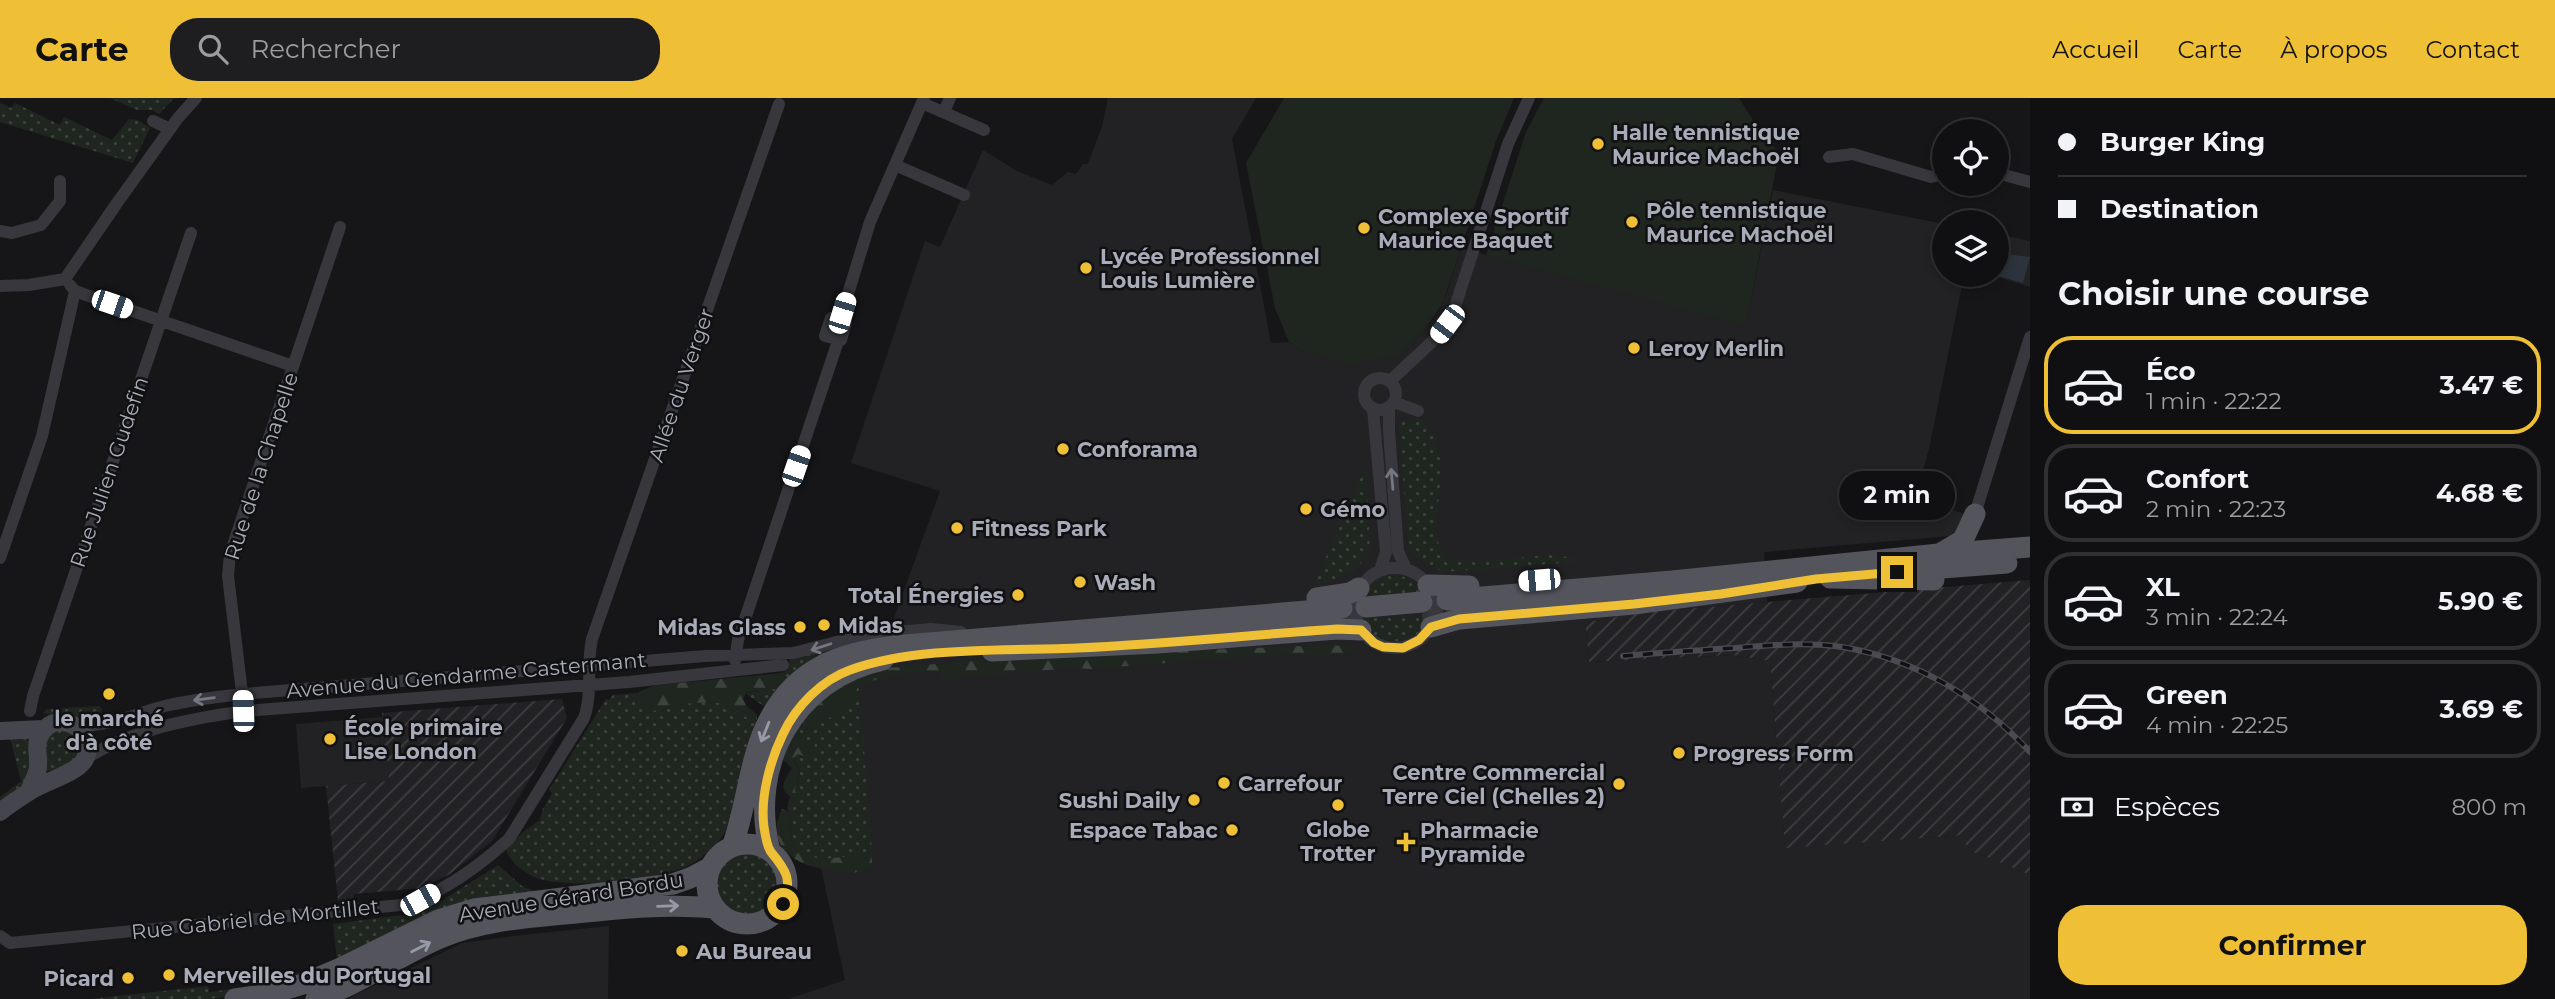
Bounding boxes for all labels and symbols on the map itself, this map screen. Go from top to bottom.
place label: Halle tennistique Maurice Machoël [1612,120,1800,169]
marker: Halle tennistique Maurice Machoël [1590,136,1606,152]
place label: Pôle tennistique Maurice Machoël [1646,198,1834,247]
place label: Complexe Sportif Maurice Baquet [1378,204,1569,253]
marker: Pôle tennistique Maurice Machoël [1624,214,1640,230]
marker: Complexe Sportif Maurice Baquet [1356,220,1372,236]
place label: Lycée Professionnel Louis Lumière [1100,244,1320,293]
marker: Lycée Professionnel Louis Lumière [1078,260,1094,276]
car [89,287,136,321]
car [826,290,859,336]
car [1426,301,1469,347]
street label: Allée du Verger [643,305,719,465]
place label: Leroy Merlin [1648,336,1784,361]
marker: Leroy Merlin [1626,340,1642,356]
street label: Rue de la Chapelle [219,369,303,563]
street label: Rue Julien Gudefin [65,373,153,571]
place label: Conforama [1077,437,1198,462]
marker: Conforama [1055,441,1071,457]
car [780,443,813,489]
one-way arrow [1385,468,1398,490]
callout: 2 min [1839,470,1955,519]
place label: Gémo [1320,497,1386,522]
marker: Gémo [1298,501,1314,517]
place label: Fitness Park [971,516,1107,541]
marker: Fitness Park [949,520,965,536]
route end [1881,556,1913,588]
car [1518,568,1561,592]
place label: Wash [1094,570,1156,595]
marker: Wash [1072,574,1088,590]
place label: Total Énergies [848,583,1004,608]
marker: Total Énergies [1010,587,1026,603]
place label: Midas [838,613,903,638]
place label: Midas Glass [657,615,786,640]
marker: Midas [816,617,832,633]
marker: Midas Glass [792,619,808,635]
one-way arrow [811,642,833,654]
street label: Avenue du Gendarme Castermant [285,647,647,703]
marker: le marché d'à côté [101,686,117,702]
car [232,690,255,732]
one-way arrow [193,693,215,706]
place label: le marché d'à côté [54,706,164,755]
place label: École primaire Lise London [344,715,503,764]
one-way arrow [757,720,770,742]
marker: École primaire Lise London [322,731,338,747]
place label: Progress Form [1693,741,1854,766]
marker: Progress Form [1671,745,1687,761]
place label: Centre Commercial Terre Ciel (Chelles 2) [1382,760,1605,809]
place label: Carrefour [1238,771,1342,796]
marker: Carrefour [1216,775,1232,791]
marker: Centre Commercial Terre Ciel (Chelles 2) [1611,776,1627,792]
place label: Sushi Daily [1059,788,1180,813]
marker: Sushi Daily [1186,792,1202,808]
marker: Globe Trotter [1330,797,1346,813]
place label: Globe Trotter [1300,817,1376,866]
place label: Espace Tabac [1069,818,1219,843]
place label: Pharmacie Pyramide [1420,818,1539,867]
marker: Espace Tabac [1224,822,1240,838]
marker: Pharmacie Pyramide [1398,834,1414,850]
street label: Avenue Gérard Bordu [457,867,685,927]
car [397,881,444,919]
route start [767,888,799,920]
street label: Rue Gabriel de Mortillet [130,894,380,944]
one-way arrow [656,899,679,912]
place label: Au Bureau [695,939,812,964]
one-way arrow [410,940,431,954]
marker: Au Bureau [674,943,690,959]
place label: Merveilles du Portugal [183,963,431,988]
place label: Picard [44,966,114,991]
marker: Merveilles du Portugal [161,967,177,983]
marker: Picard [120,970,136,986]

